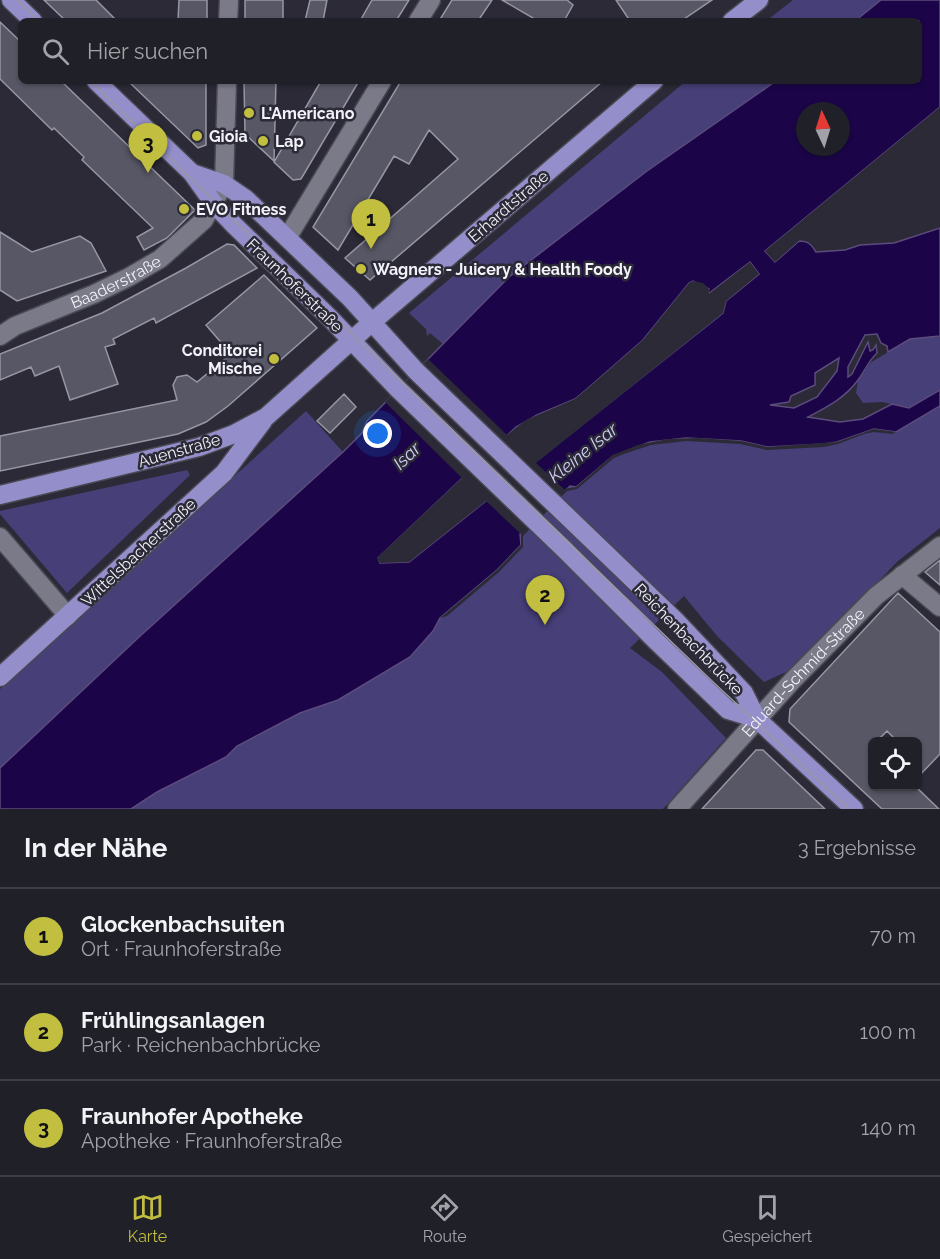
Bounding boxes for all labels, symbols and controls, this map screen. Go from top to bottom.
search box [18,18,922,84]
icon: search [39,35,72,68]
text: Hier suchen [87,38,208,64]
north arrow [796,102,850,156]
place label: L'Americano [261,104,355,123]
marker: L'Americano [242,106,256,120]
pin: 3 [128,124,168,173]
place label: Gioia [209,127,248,146]
marker: Gioia [190,129,204,143]
place label: Lap [275,132,304,151]
marker: Lap [256,134,270,148]
street label: Erhardtstraße [464,167,552,246]
place label: EVO Fitness [196,200,286,219]
pin: 1 [352,200,391,249]
marker: EVO Fitness [177,202,191,216]
street label: Fraunhoferstraße [243,235,347,336]
street label: Baaderstraße [68,252,164,313]
place label: Wagners - Juicery & Health Foody [373,260,632,279]
marker: Wagners - Juicery & Health Foody [354,262,368,276]
place label: Conditorei Mische [182,341,262,378]
marker: Conditorei Mische [267,352,281,366]
water label: Kleine Isar [544,418,622,487]
your location [363,419,392,448]
street label: Auenstraße [136,430,222,471]
water label: Isar [389,437,425,474]
street label: Wittelsbacherstraße [77,494,200,610]
pin: 2 [526,576,564,625]
street label: Reichenbachbrücke [630,580,747,699]
street label: Eduard-Schmid-Straße [738,604,869,741]
map controls [868,737,922,791]
button: locate [868,737,922,791]
text: In der Nähe [24,833,167,863]
text: 3 Ergebnisse [798,836,916,860]
text: Glockenbachsuiten [81,911,285,937]
text: 1 [39,924,48,948]
text: 70 m [870,924,916,948]
text: Ort · Fraunhoferstraße [81,937,282,961]
text: Frühlingsanlagen [81,1007,265,1033]
text: 2 [38,1020,49,1044]
text: 100 m [859,1020,916,1044]
text: Park · Reichenbachbrücke [81,1033,321,1057]
text: Fraunhofer Apotheke [81,1103,303,1129]
text: 3 [38,1116,49,1140]
text: 140 m [861,1116,916,1140]
text: Apotheke · Fraunhoferstraße [81,1129,342,1153]
tab: Karte [128,1191,167,1246]
tab: Route [423,1191,467,1246]
tab: Gespeichert [722,1191,812,1246]

